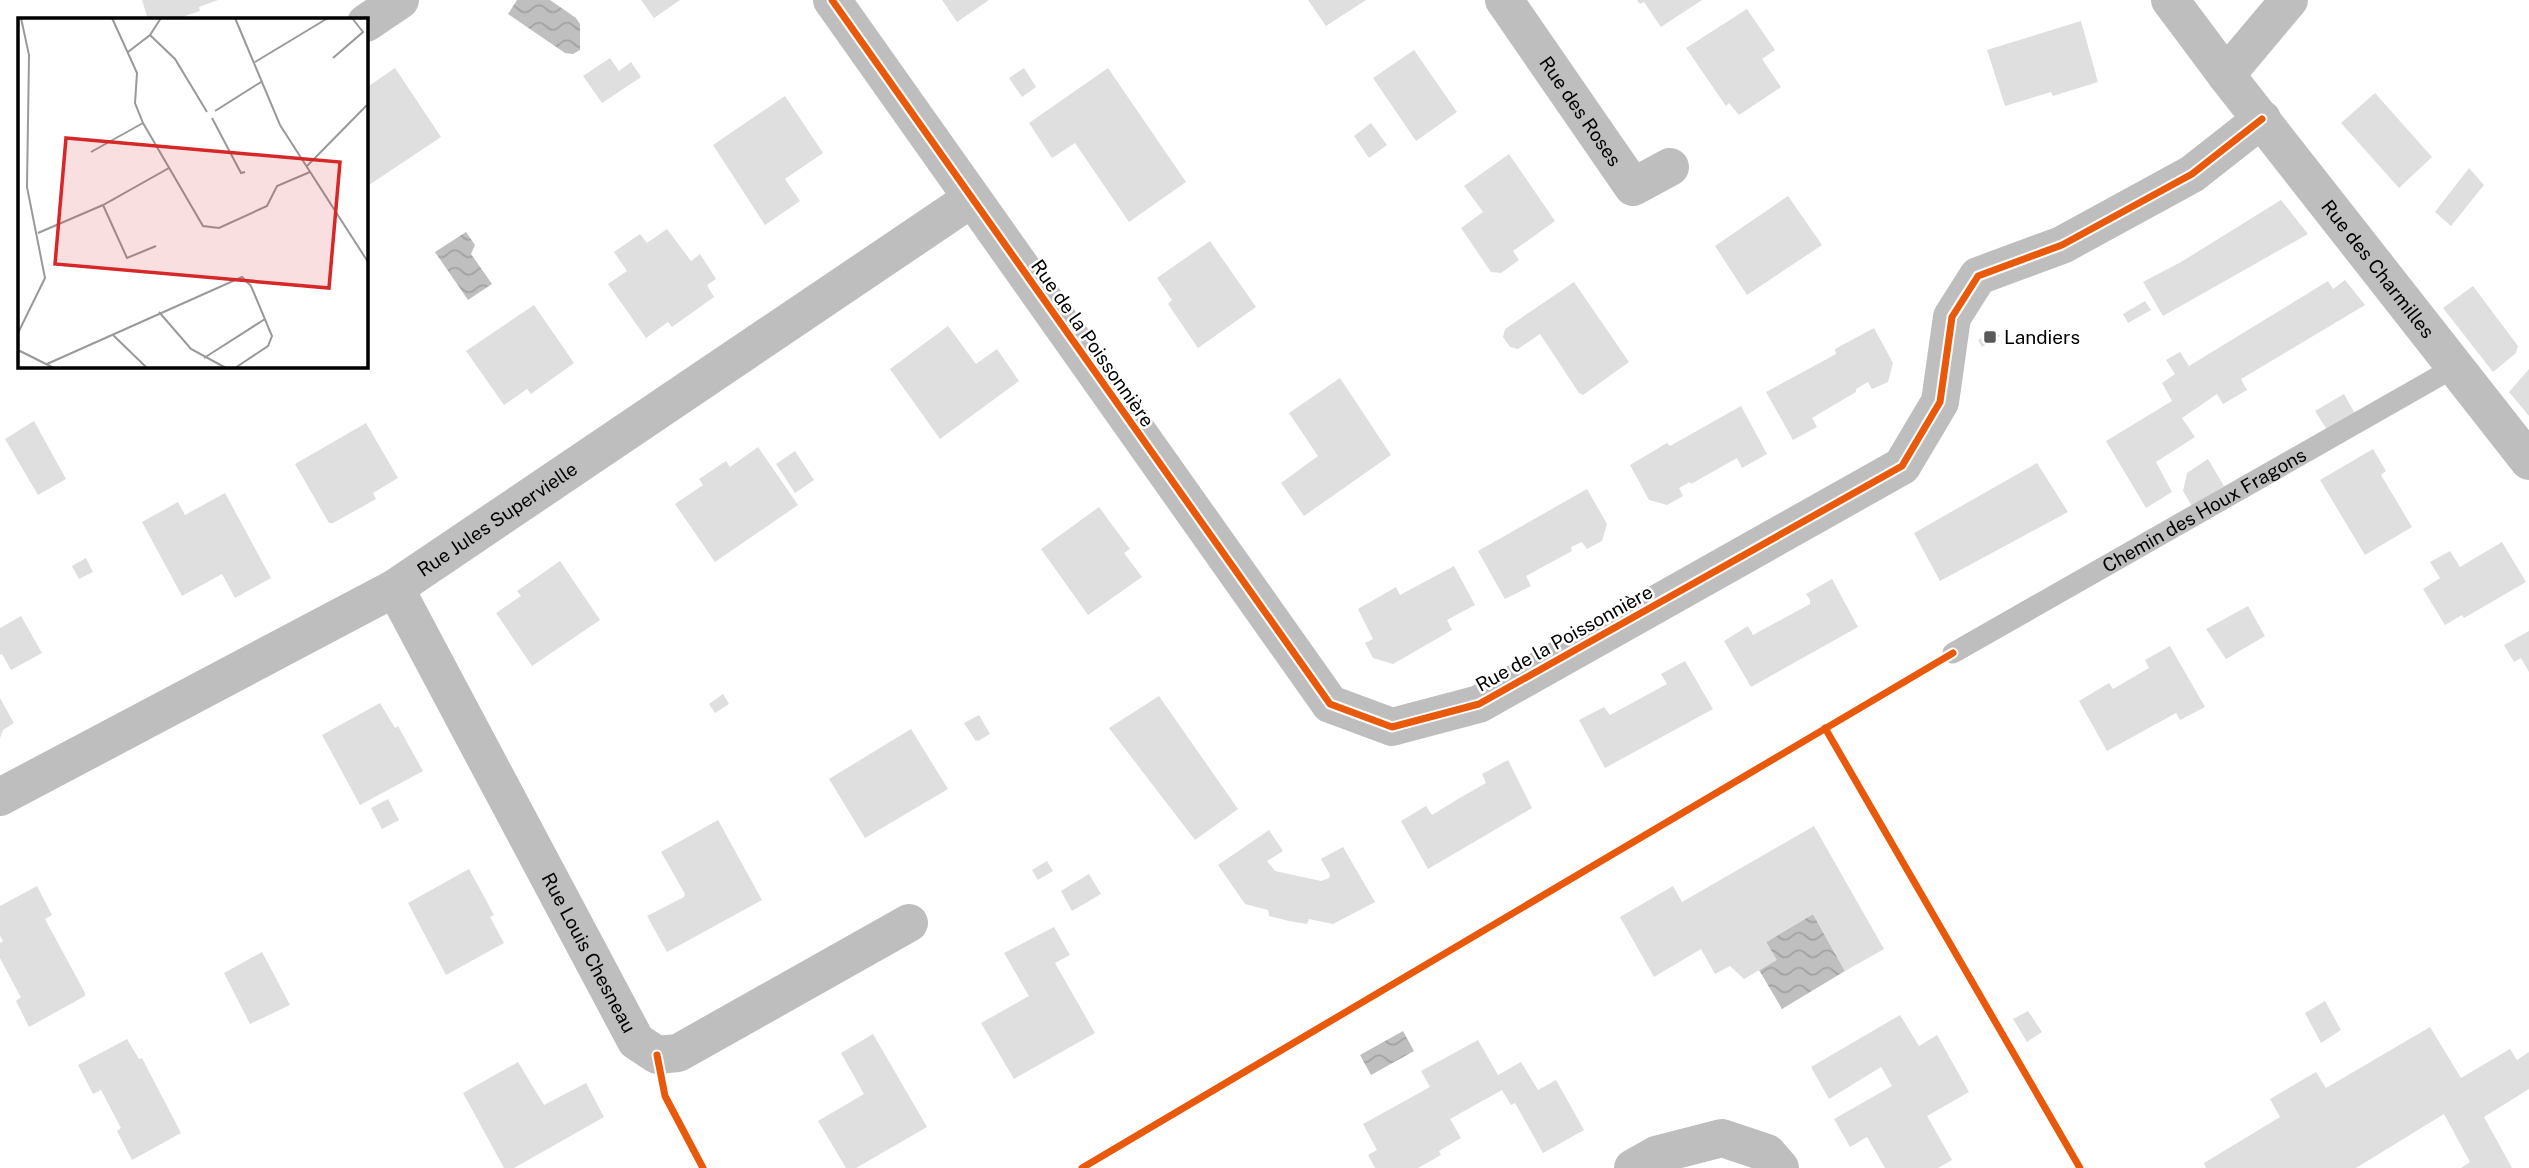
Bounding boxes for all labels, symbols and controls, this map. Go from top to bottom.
inset map [18,18,368,368]
street label: Rue des Roses [1535,52,1626,170]
street label: Rue des Charmilles [2317,195,2439,342]
street label: Rue de la Poissonnière [1027,255,1159,431]
place label: Landiers [2004,326,2080,348]
marker: Landiers [1982,329,1998,345]
street label: Chemin des Houx Fragons [2098,443,2310,577]
street label: Rue Jules Supervielle [413,457,581,581]
street label: Rue de la Poissonnière [1472,580,1656,696]
street label: Rue Louis Chesneau [537,869,640,1036]

